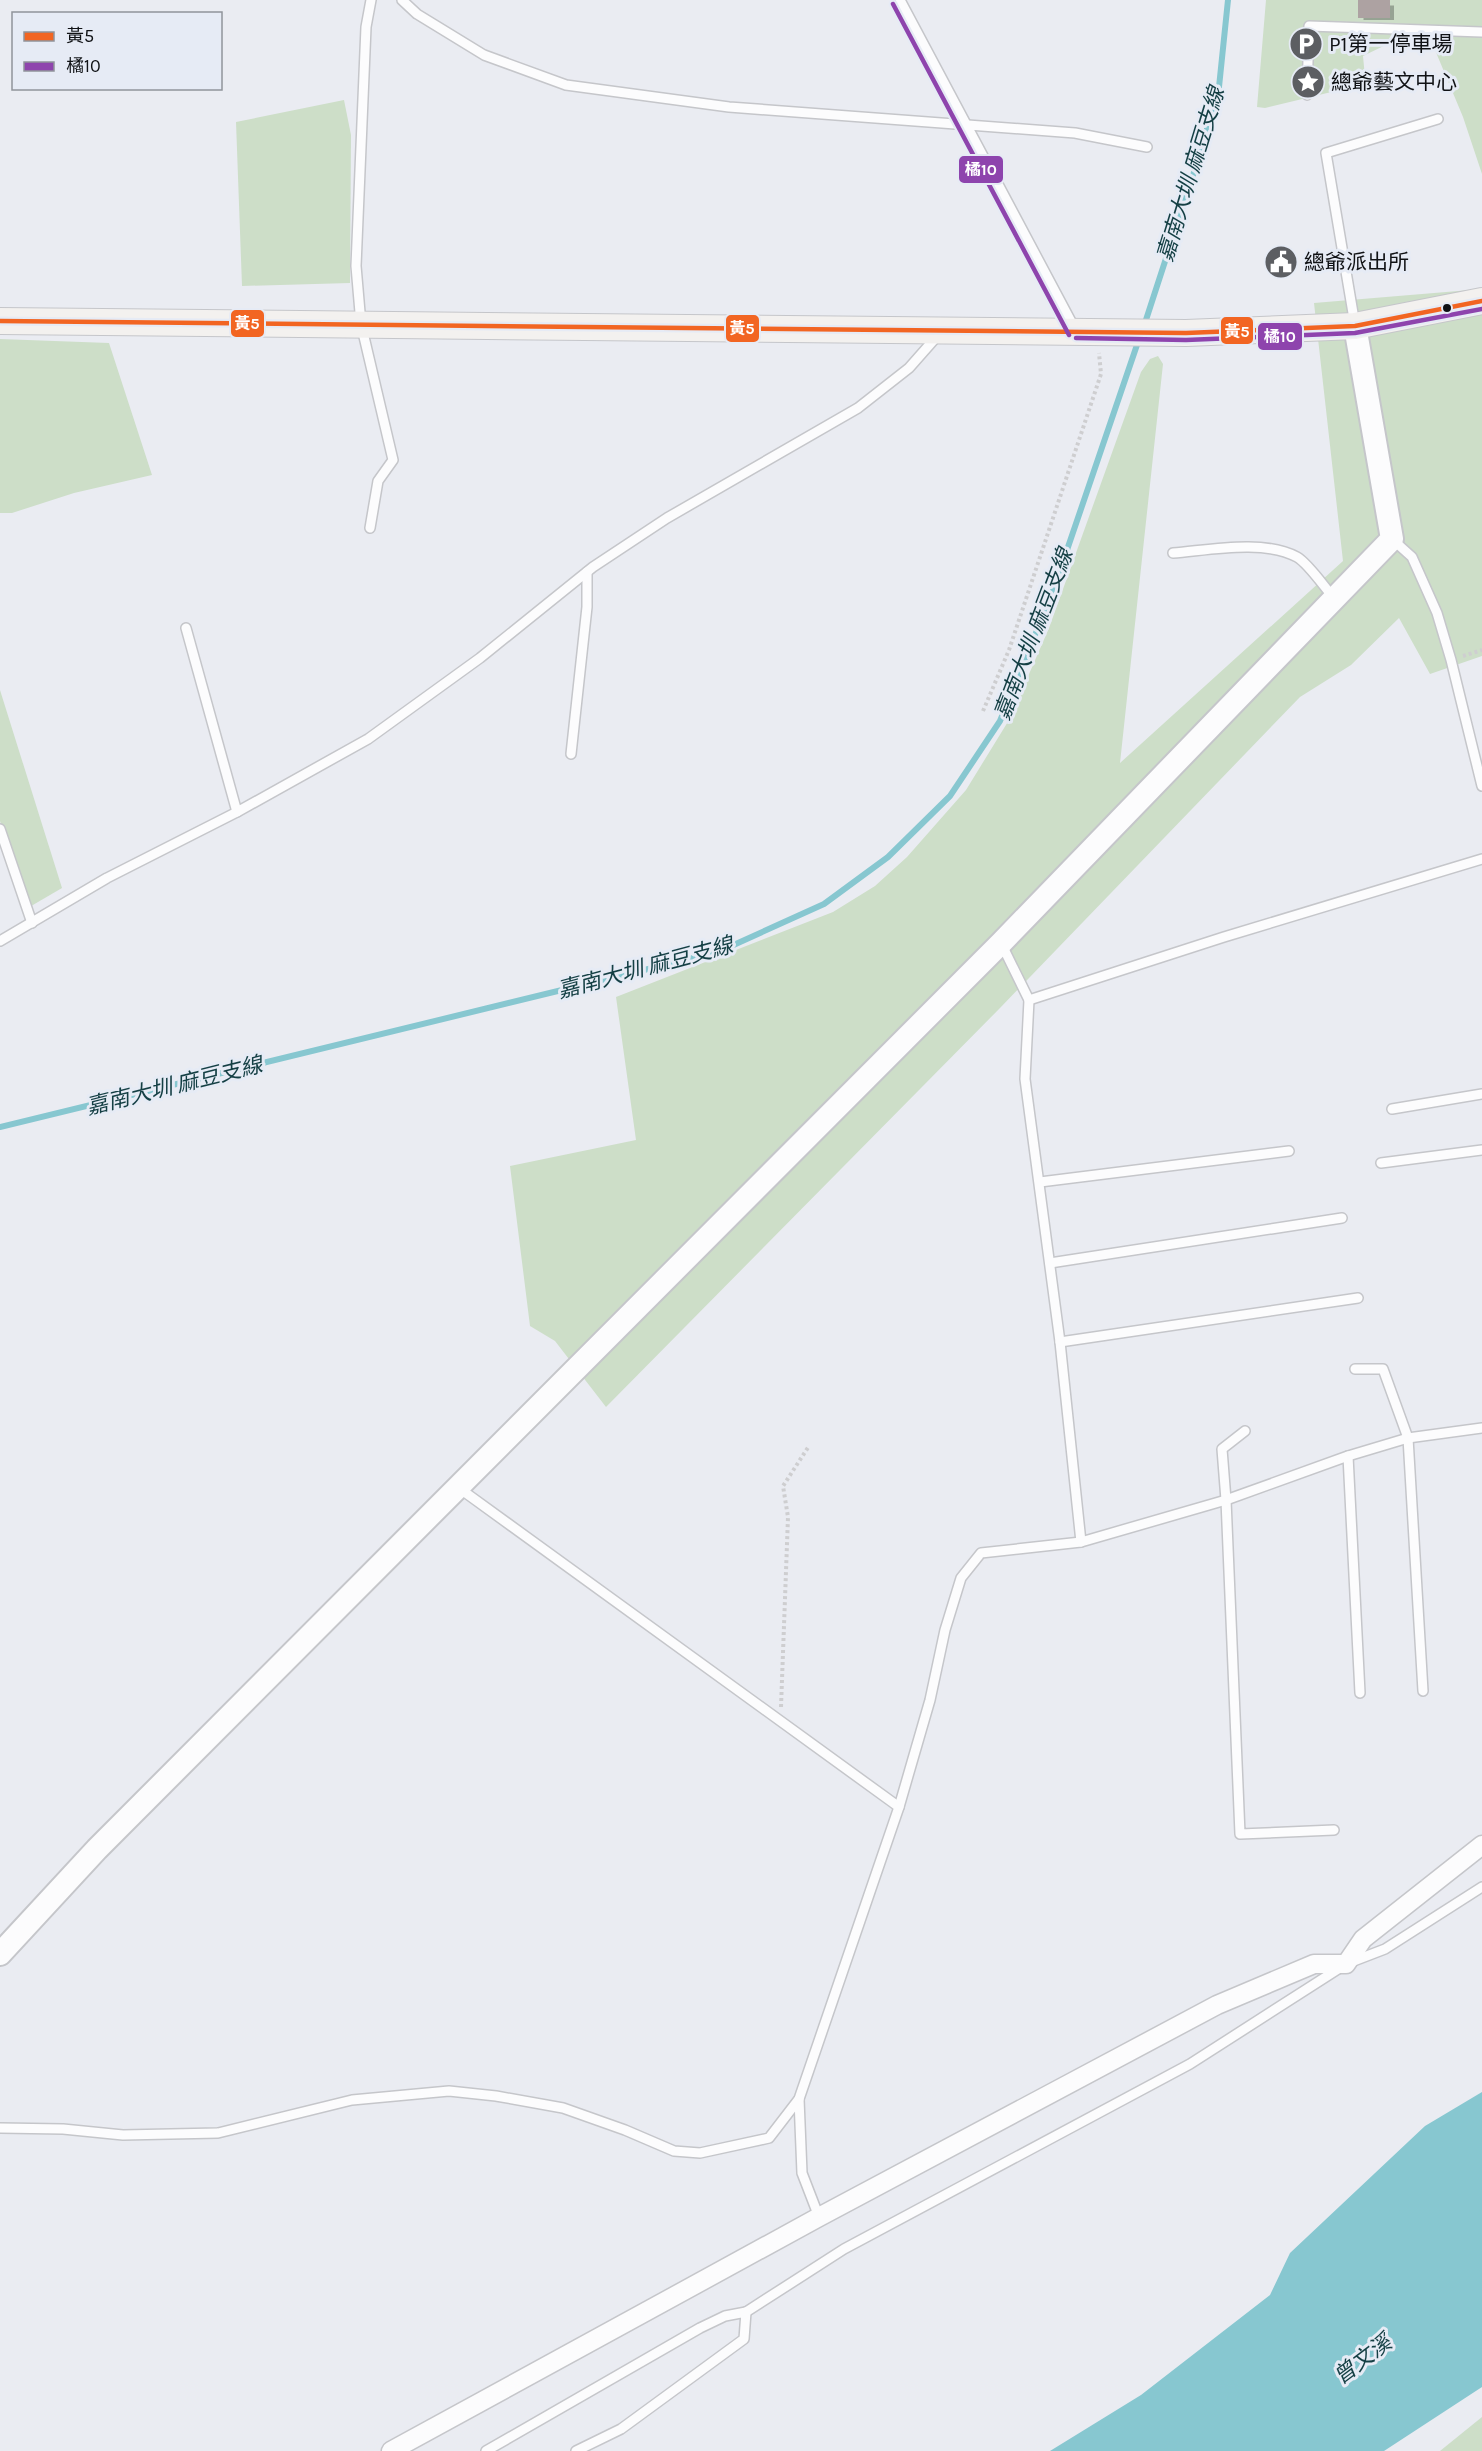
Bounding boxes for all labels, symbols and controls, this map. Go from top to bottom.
legend [12,12,222,90]
text: 黃5 [66,25,94,47]
parking icon: P1第一停車場 [1288,26,1324,62]
place label: P1第一停車場 [1329,32,1453,56]
text: 橘10 [66,55,101,77]
place icon: 總爺藝文中心 [1290,64,1326,100]
place label: 總爺藝文中心 [1331,70,1457,94]
water label: 嘉南大圳 麻豆支線 [1152,81,1231,265]
line badge: 橘10 [958,155,1004,184]
text: 橘10 [964,160,997,179]
public building icon: 總爺派出所 [1263,244,1299,280]
place label: 總爺派出所 [1304,250,1409,274]
unlabelled marker [1441,302,1453,314]
line badge: 黃5 [230,309,265,338]
text: 黃5 [234,314,260,333]
line badge: 黃5 [725,314,760,343]
line badge: 黃5 [1220,316,1254,345]
text: 黃5 [729,319,755,338]
text: 黃5 [1224,322,1250,341]
line badge: 橘10 [1257,322,1303,351]
text: 橘10 [1263,327,1296,346]
water label: 嘉南大圳 麻豆支線 [989,543,1080,723]
water label: 嘉南大圳 麻豆支線 [555,931,739,1004]
water label: 嘉南大圳 麻豆支線 [83,1051,268,1120]
water label: 曾文溪 [1328,2328,1399,2390]

